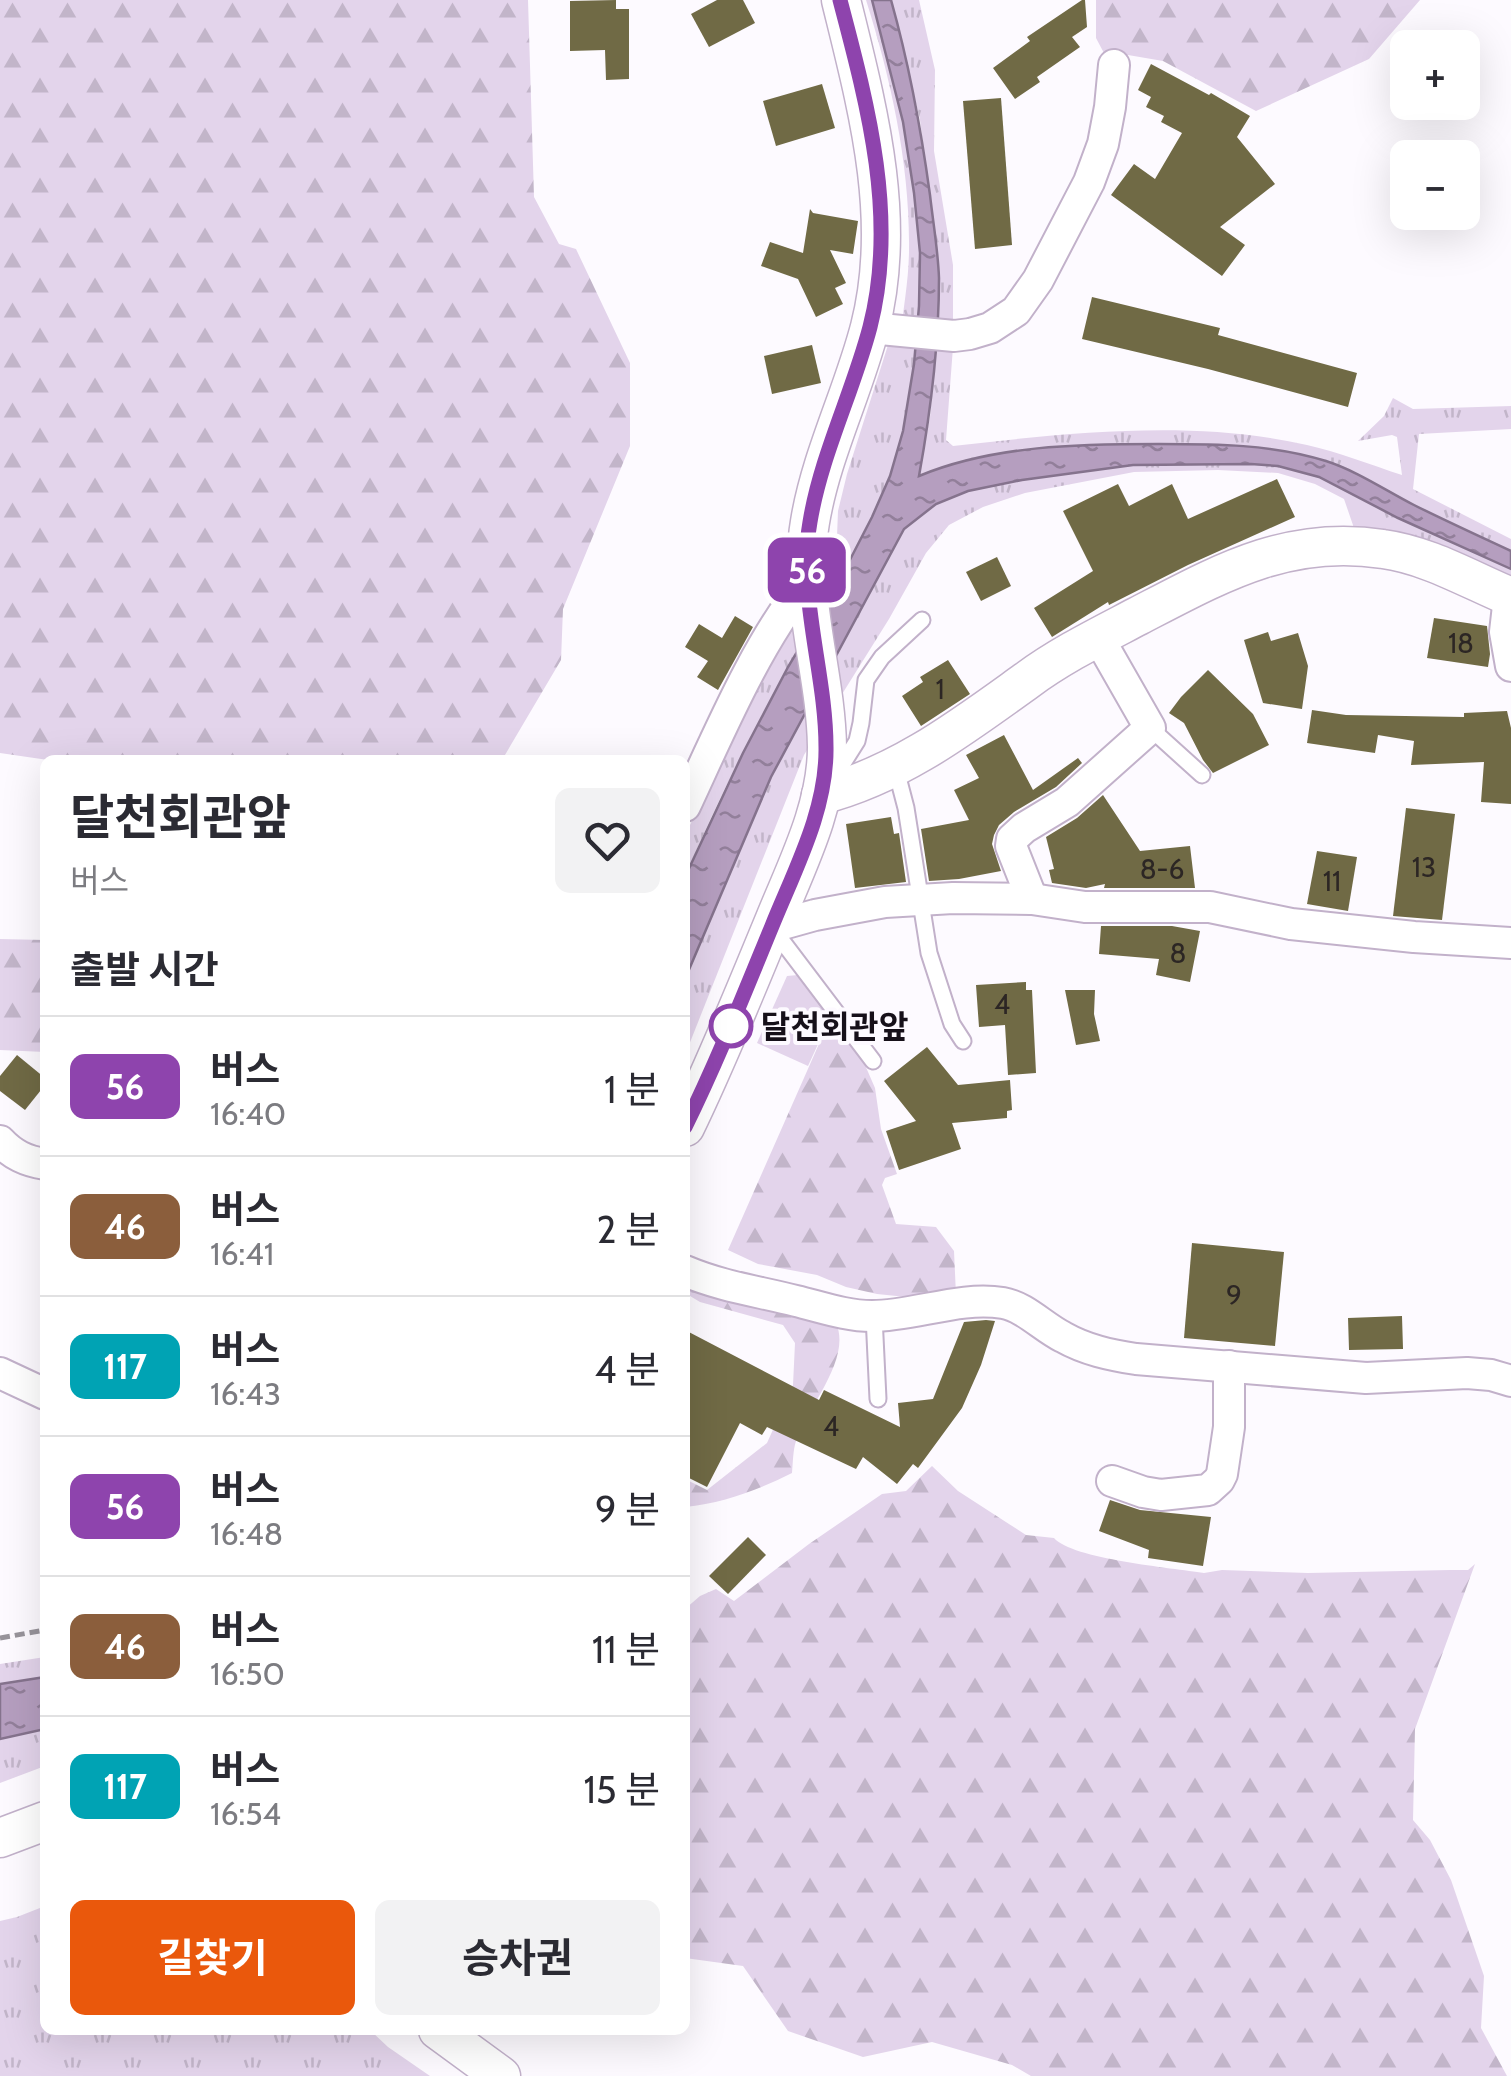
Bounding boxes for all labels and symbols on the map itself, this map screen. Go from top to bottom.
line badge: 56 [762,538,852,602]
house number: 18 [1448,626,1474,660]
house number: 1 [935,672,945,706]
house number: 13 [1412,850,1436,884]
house number: 8-6 [1140,852,1184,886]
house number: 11 [1323,864,1341,898]
house number: 8 [1170,936,1186,970]
house number: 4 [994,987,1010,1021]
marker: 달천회관앞 [710,1005,752,1047]
place label: 달천회관앞 [761,1007,908,1046]
house number: 9 [1226,1278,1242,1312]
house number: 4 [823,1409,839,1443]

